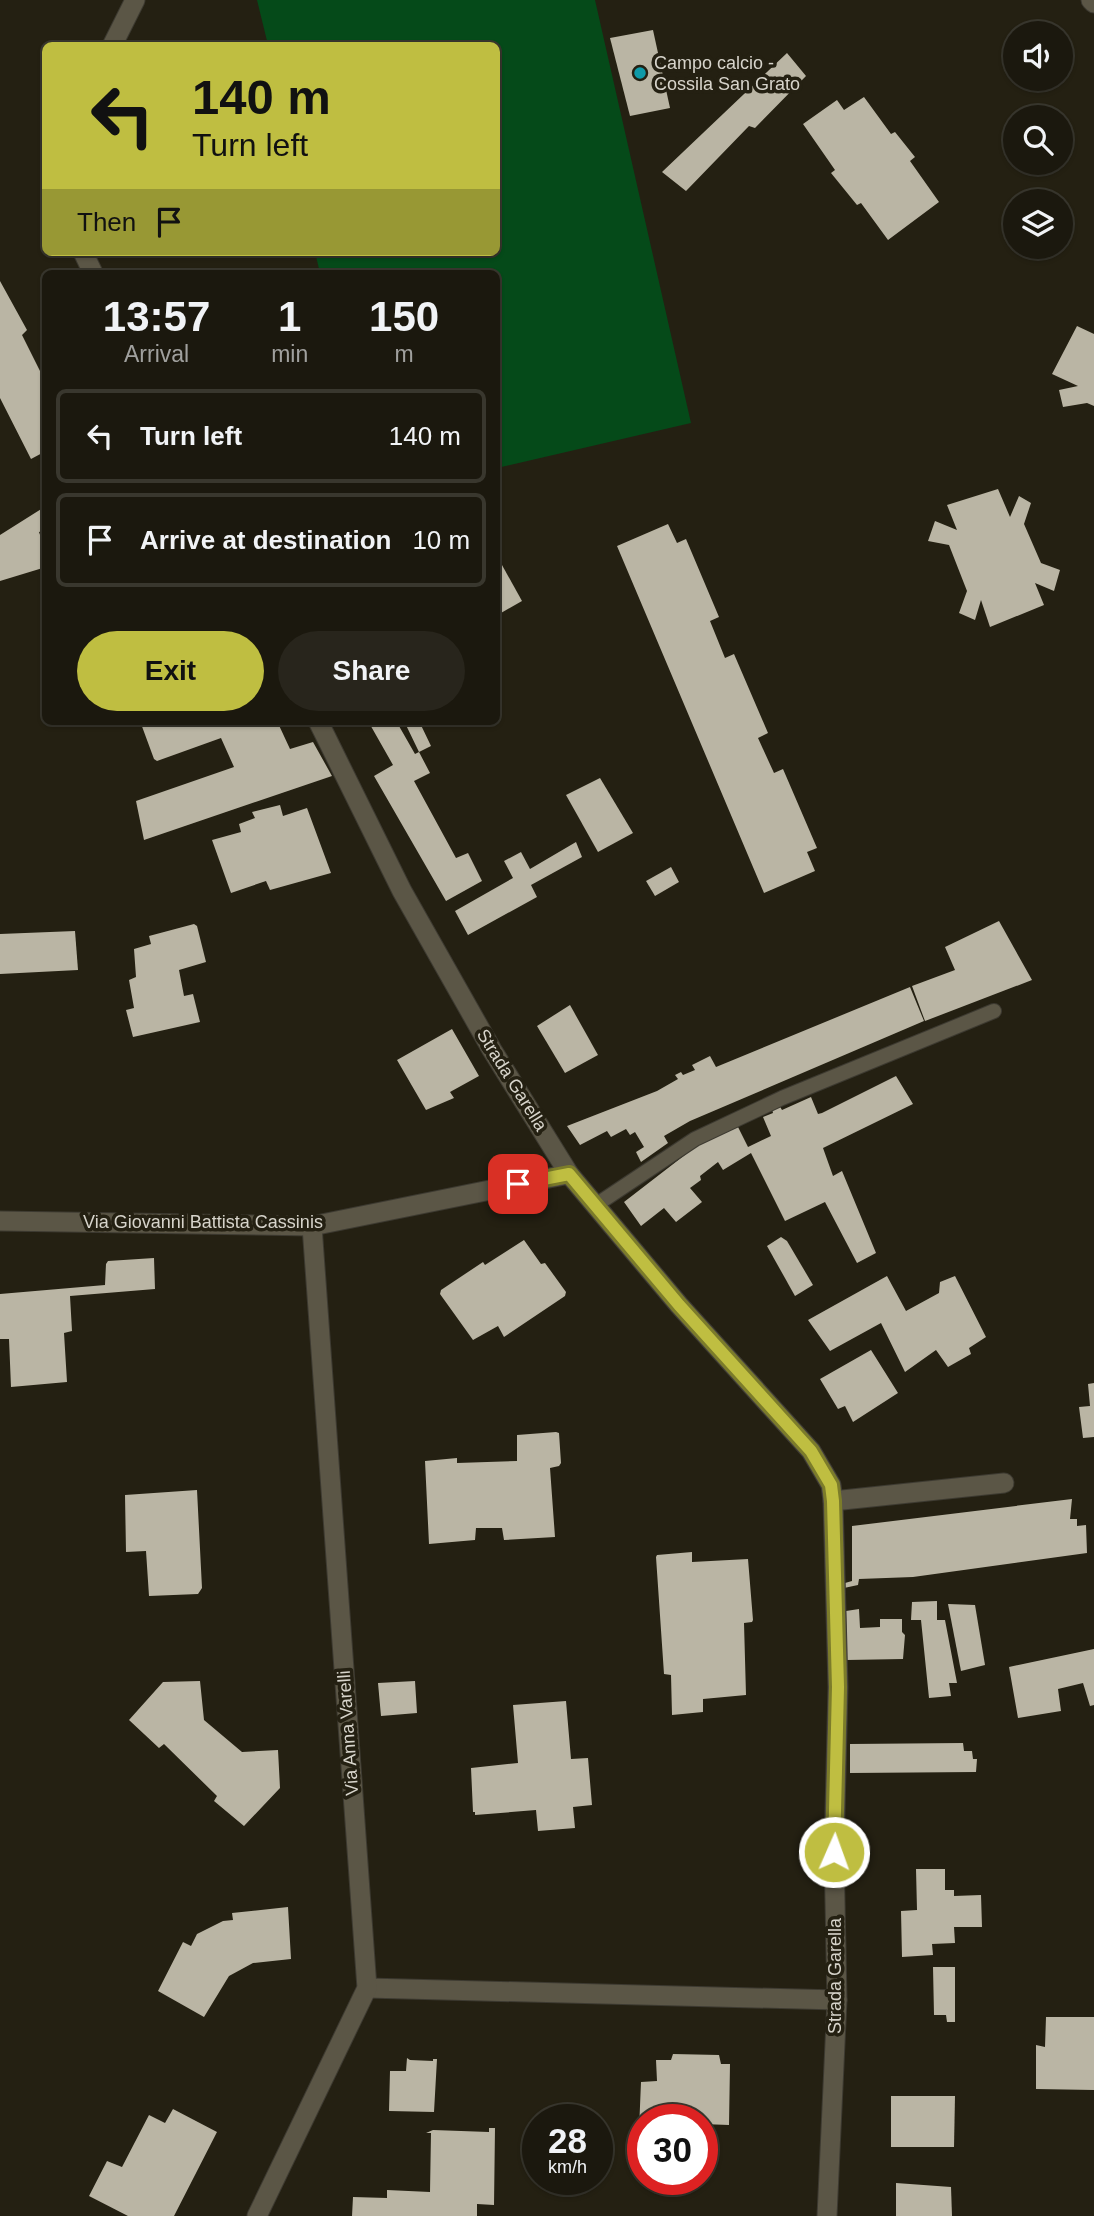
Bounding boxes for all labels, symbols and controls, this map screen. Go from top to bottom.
map controls [1003,21,1073,259]
button: sound [1003,21,1073,91]
place label: Campo calcio - Cossila San Grato [654,53,800,94]
marker: Campo calcio - Cossila San Grato [632,65,648,81]
icon: left [77,70,168,161]
text: 140 m [192,70,331,124]
button: search [1003,105,1073,175]
text: Turn left [192,127,308,163]
button: layers [1003,189,1073,259]
icon: arrive [150,203,188,241]
text: Then [77,207,136,237]
text: 13:57 [103,293,210,340]
text: 1 [278,293,301,340]
text: 150 [369,293,439,340]
text: Arrival [124,341,189,367]
text: min [271,341,308,367]
text: m [395,341,414,367]
icon: left [81,417,119,455]
text: Turn left [140,421,242,451]
text: 140 m [389,421,461,451]
icon: arrive [81,521,119,559]
text: Arrive at destination [140,525,391,555]
text: 10 m [412,525,470,555]
button: Exit [77,631,264,711]
button: Share [278,631,465,711]
street label: Strada Garella [473,1025,552,1135]
pin [488,1154,548,1214]
icon: arrive [499,1165,537,1203]
street label: Via Giovanni Battista Cassinis [83,1212,323,1232]
street label: Via Anna Varelli [334,1670,362,1796]
position arrow [797,1815,871,1889]
street label: Strada Garella [825,1917,845,2034]
speed limit sign: 30 [627,2104,718,2195]
text: 28 [548,2121,587,2160]
text: km/h [548,2157,587,2177]

